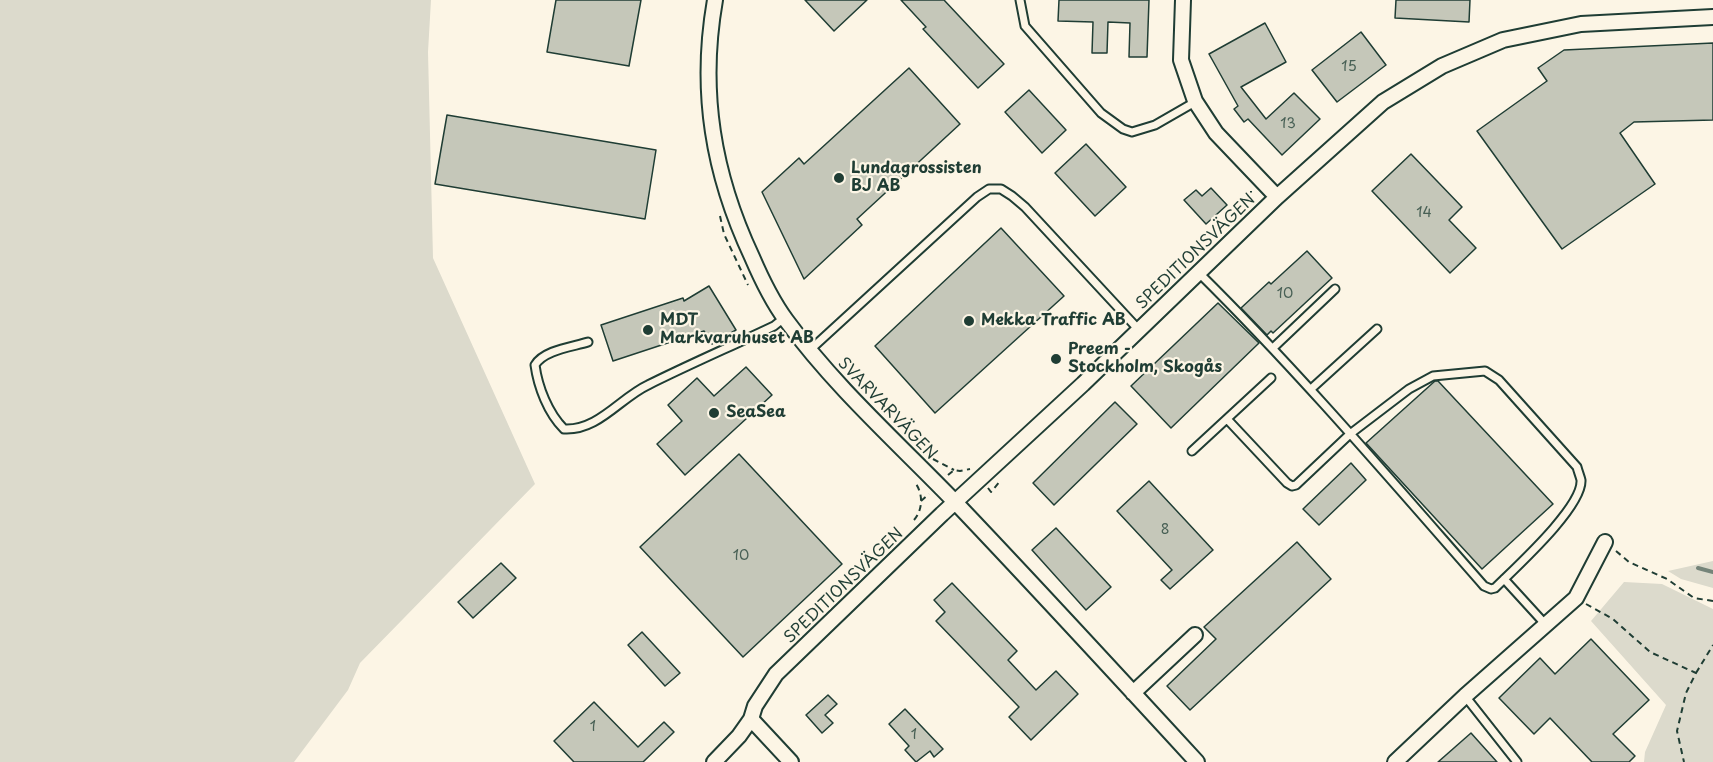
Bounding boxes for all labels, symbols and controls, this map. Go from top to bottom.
house number: 15 [1341,59,1357,75]
house number: 13 [1280,116,1296,132]
place label: Lundagrossisten BJ AB [851,159,982,197]
marker: Lundagrossisten BJ AB [832,171,846,185]
street label: SPEDITIONSVÄGEN [1132,190,1260,314]
house number: 14 [1416,205,1432,221]
house number: 10 [1277,286,1293,302]
place label: MDT Markvaruhuset AB [660,311,814,349]
place label: Mekka Traffic AB [981,311,1126,331]
marker: Mekka Traffic AB [962,314,976,328]
marker: MDT Markvaruhuset AB [641,323,655,337]
place label: Preem - Stockholm, Skogås [1068,340,1222,378]
marker: Preem - Stockholm, Skogås [1049,352,1063,366]
street label: SVARVARVÄGEN [833,354,941,464]
place label: SeaSea [726,403,786,423]
marker: SeaSea [707,406,721,420]
house number: 8 [1161,522,1169,538]
street label: SPEDITIONSVÄGEN [780,524,908,648]
house number: 10 [733,548,749,564]
house number: 1 [590,719,596,735]
house number: 1 [911,727,917,743]

